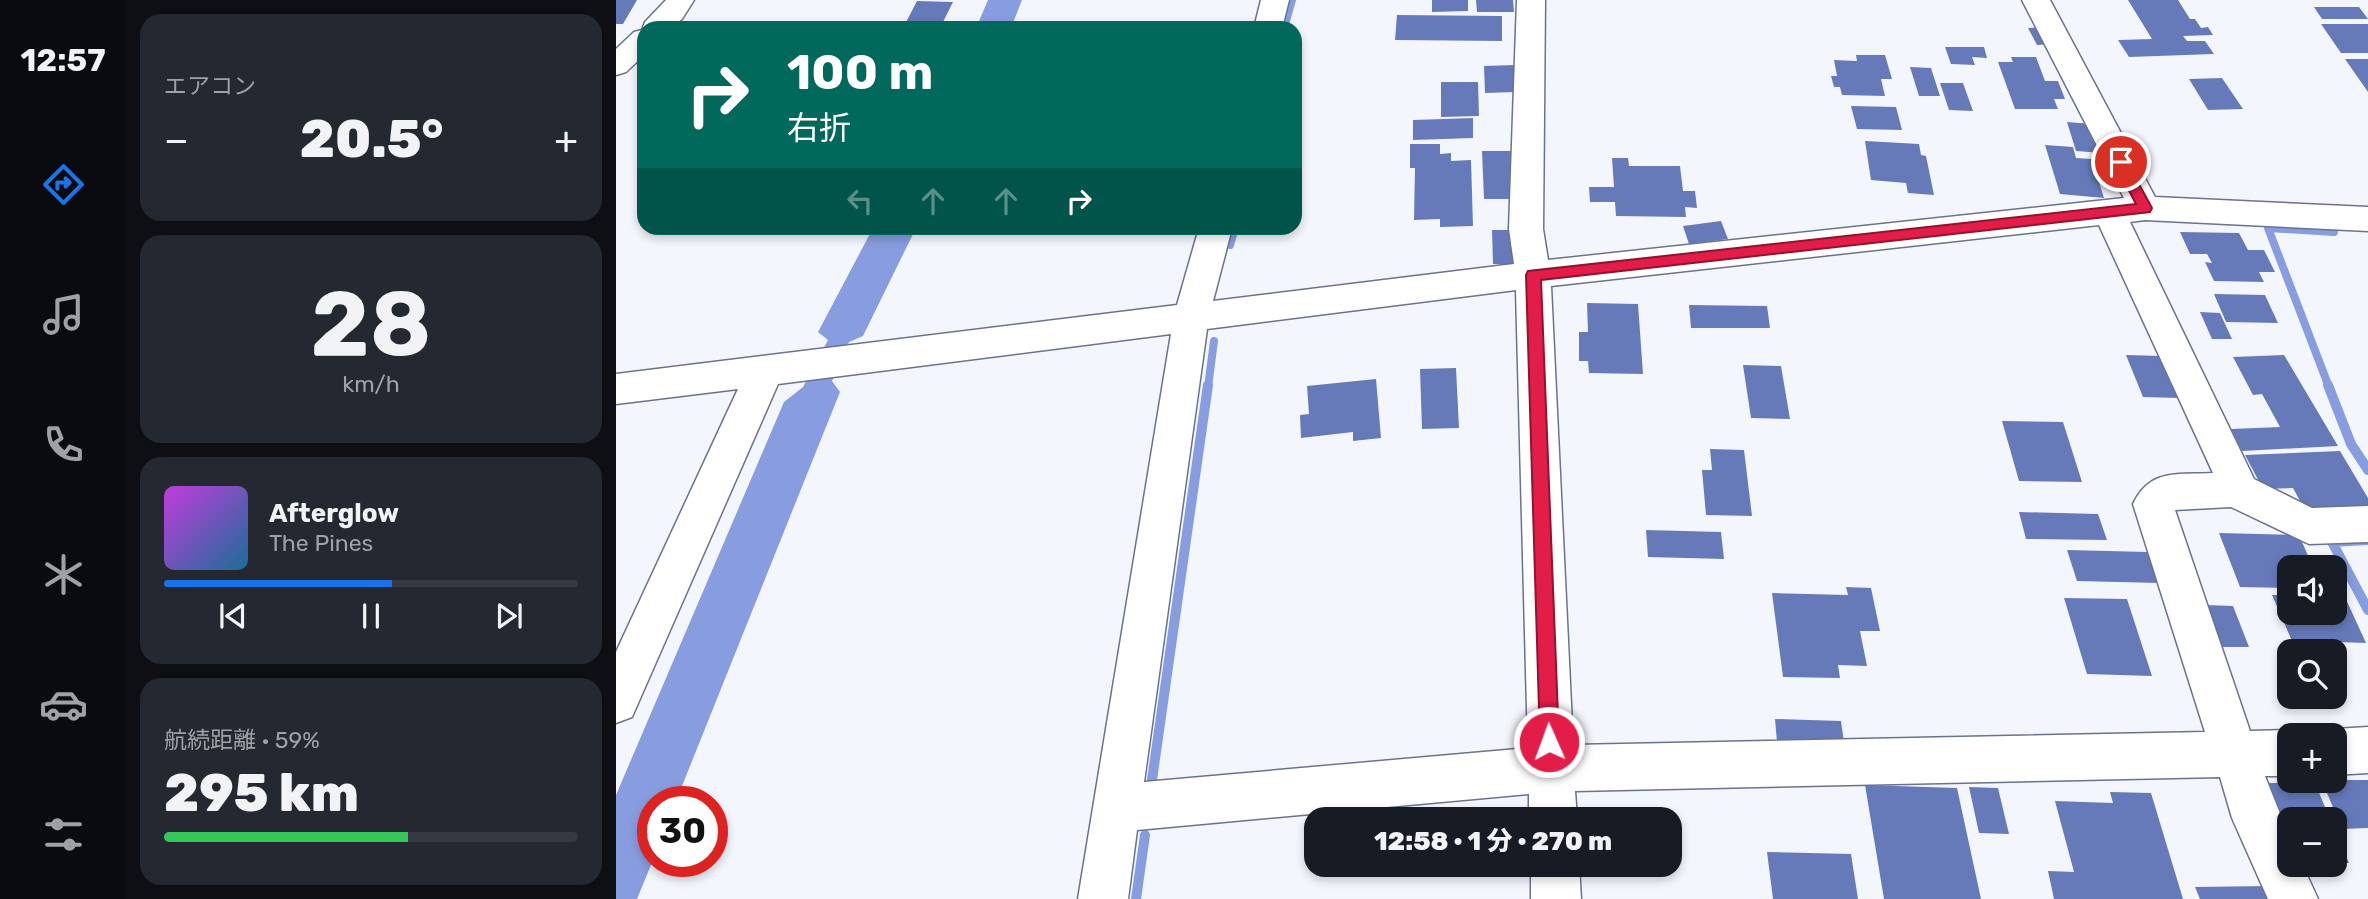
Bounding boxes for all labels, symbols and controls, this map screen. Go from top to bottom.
text: 12:57 [20,41,106,79]
text: 100 m [787,43,933,101]
icon: right [672,49,763,140]
text: エアコン [164,72,256,100]
text: 20.5° [300,108,443,170]
text: 右折 [787,109,851,147]
text: − [164,117,189,163]
text: + [554,117,578,163]
pin [2091,132,2151,192]
icon: arrive [2102,143,2140,181]
icon: directions [39,160,88,209]
icon: left [841,182,879,220]
icon: ahead [914,182,952,220]
icon: ahead [987,182,1025,220]
icon: right [1060,182,1098,220]
text: 28 [311,270,431,378]
icon: music [39,290,88,339]
text: km/h [342,370,400,398]
icon: phone [39,420,88,469]
text: Afterglow [269,498,399,529]
text: The Pines [269,529,373,557]
icon: climate [39,550,88,599]
map controls [2277,555,2347,877]
button: sound [2277,555,2347,625]
icon: previous [214,597,252,635]
icon: pause [352,597,390,635]
icon: next [490,597,528,635]
button: search [2277,639,2347,709]
icon: car [39,680,88,729]
position arrow [1512,705,1586,779]
button: + [2277,723,2347,793]
text: 航続距離 · 59% [164,726,320,754]
text: 295 km [164,762,359,824]
speed limit sign: 30 [637,786,728,877]
button: − [2277,807,2347,877]
icon: filters [39,810,88,859]
text: 12:58 · 1 分 · 270 m [1374,826,1612,857]

